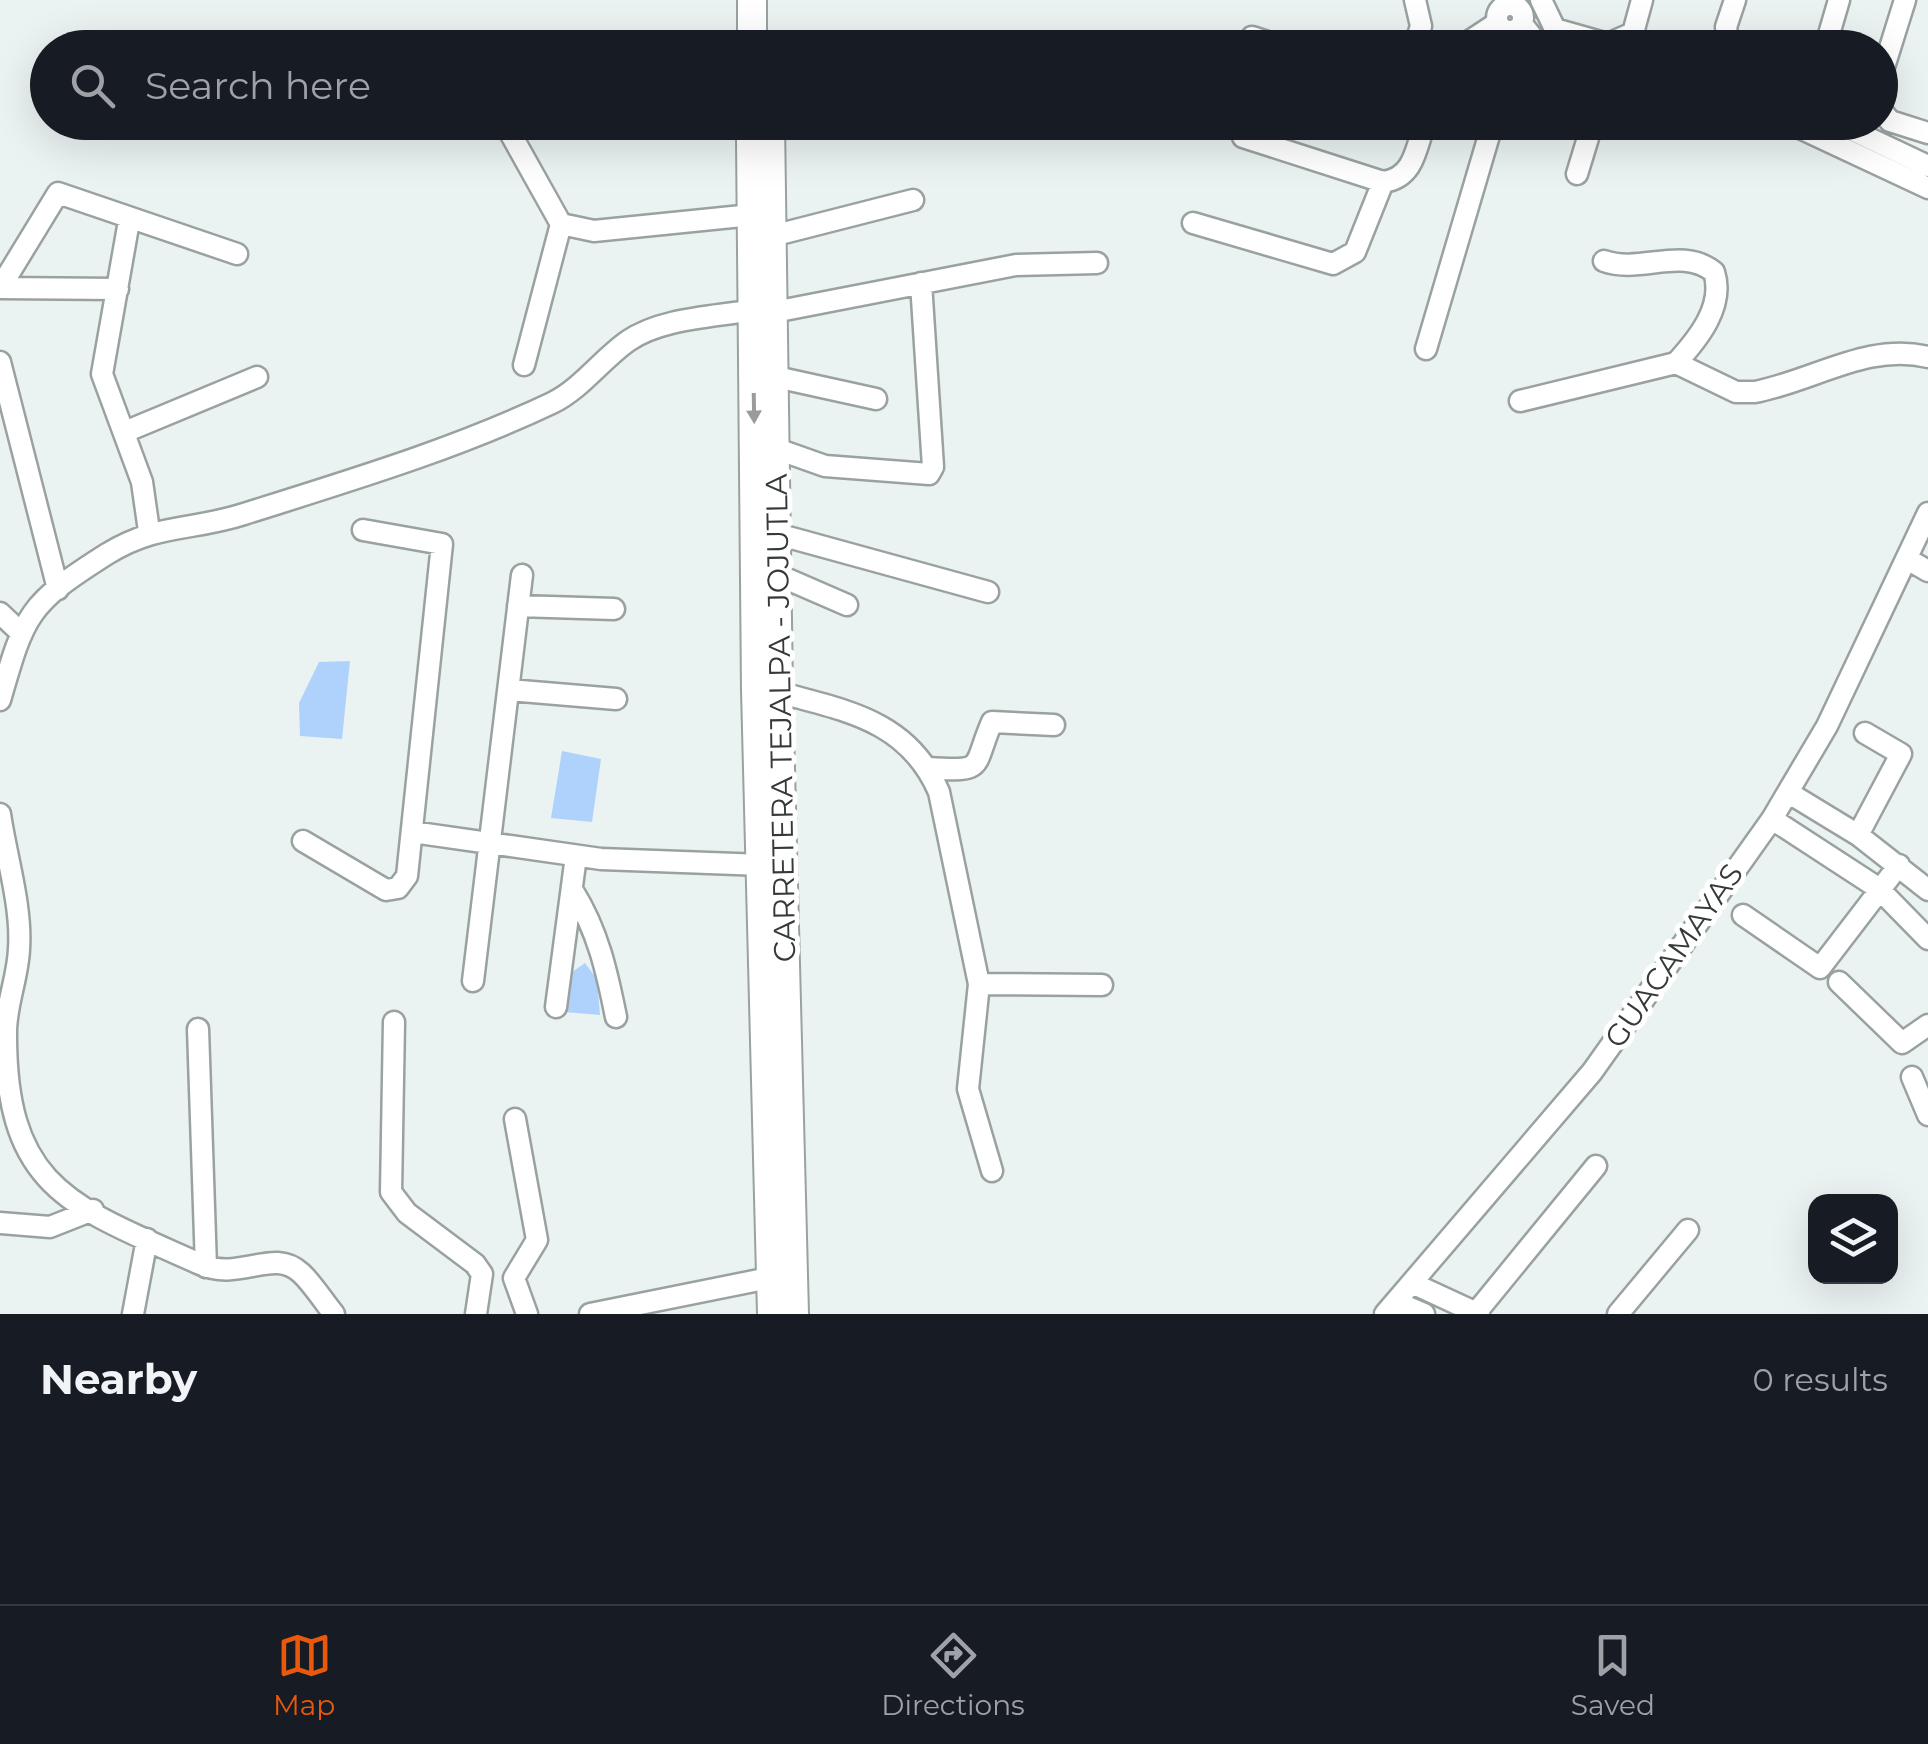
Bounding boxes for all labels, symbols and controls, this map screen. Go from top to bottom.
search box [30,30,1898,140]
icon: search [65,58,120,113]
text: Search here [145,62,371,109]
one-way arrow [746,392,762,424]
street label: CARRETERA TEJALPA - JOJUTLA [758,473,803,963]
street label: GUACAMAYAS [1596,856,1751,1055]
map controls [1808,1194,1898,1284]
button: layers [1808,1194,1898,1284]
text: Nearby [40,1353,197,1405]
text: 0 results [1753,1360,1888,1399]
tab: Map [273,1628,335,1722]
tab: Directions [881,1628,1025,1722]
tab: Saved [1571,1628,1655,1722]

